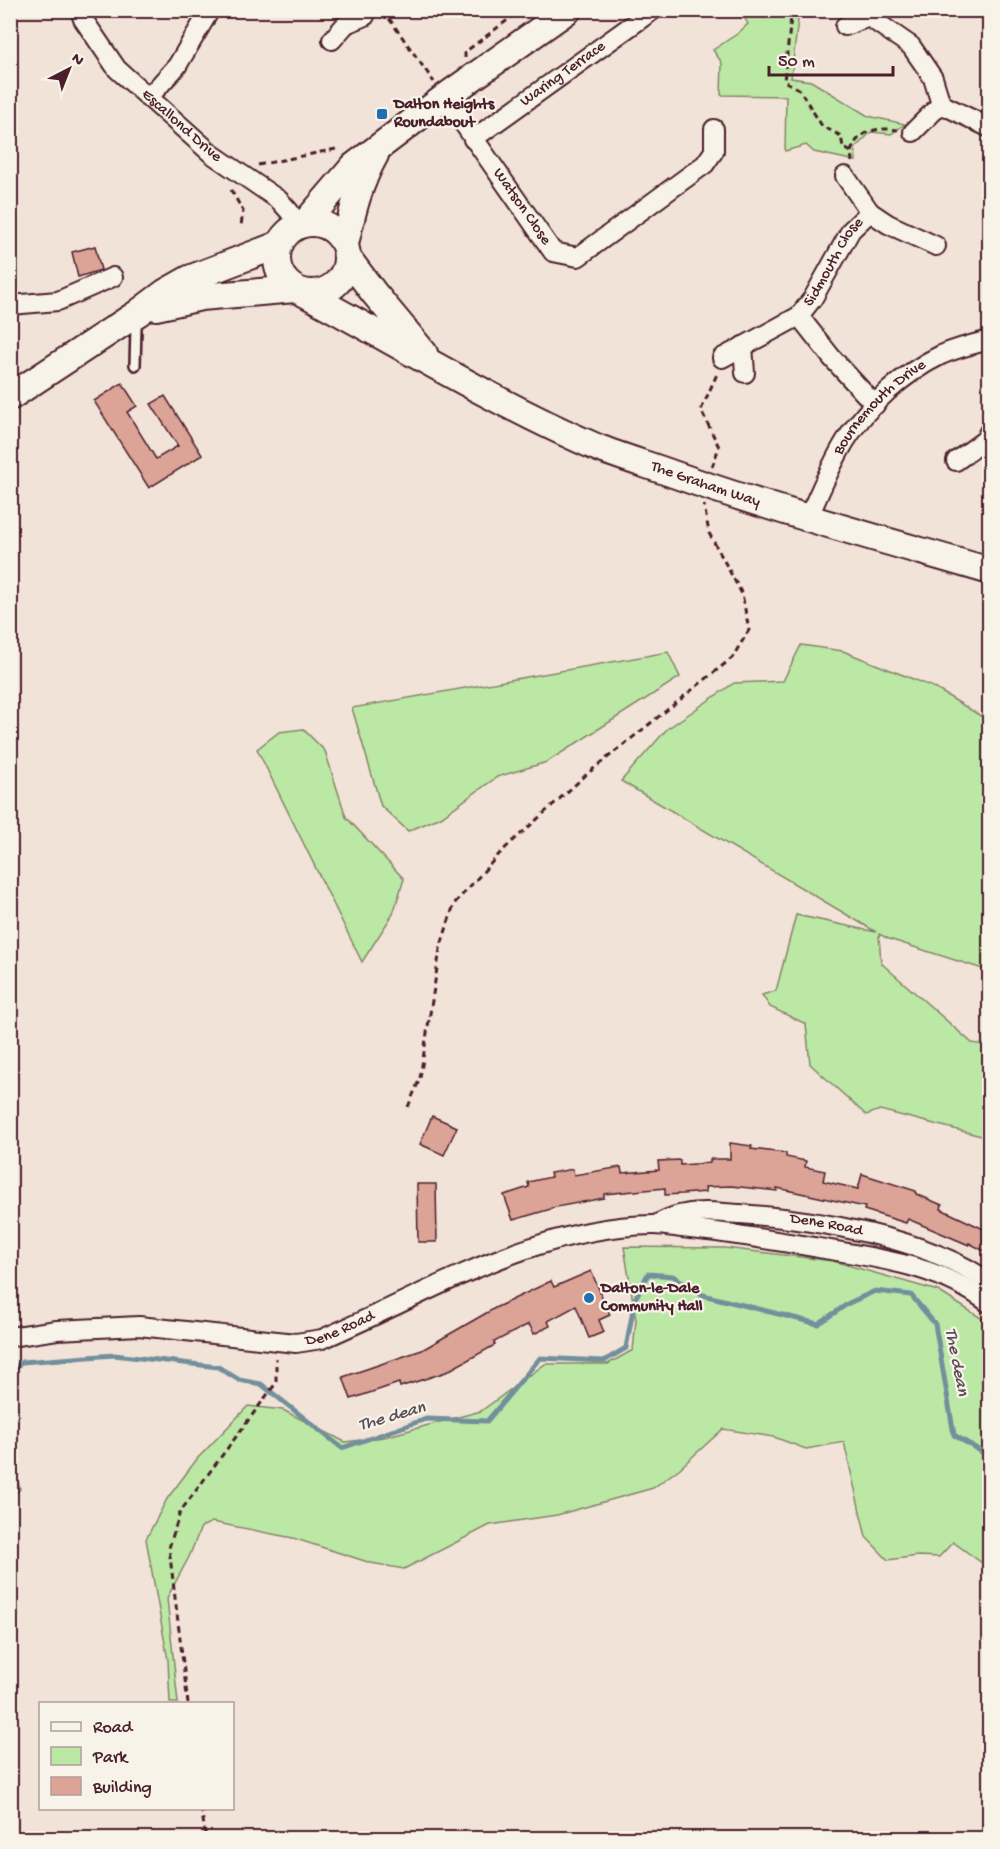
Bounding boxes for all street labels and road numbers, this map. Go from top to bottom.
street label: Waring Terrace [517,37,610,111]
street label: Escallond Drive [137,86,226,167]
street label: Watson Close [488,165,555,250]
street label: Sidmouth Close [800,213,868,311]
street label: Bournemouth Drive [829,355,930,459]
street label: The Graham Way [647,457,763,512]
street label: Dene Road [788,1209,866,1241]
street label: Dene Road [303,1306,379,1351]

